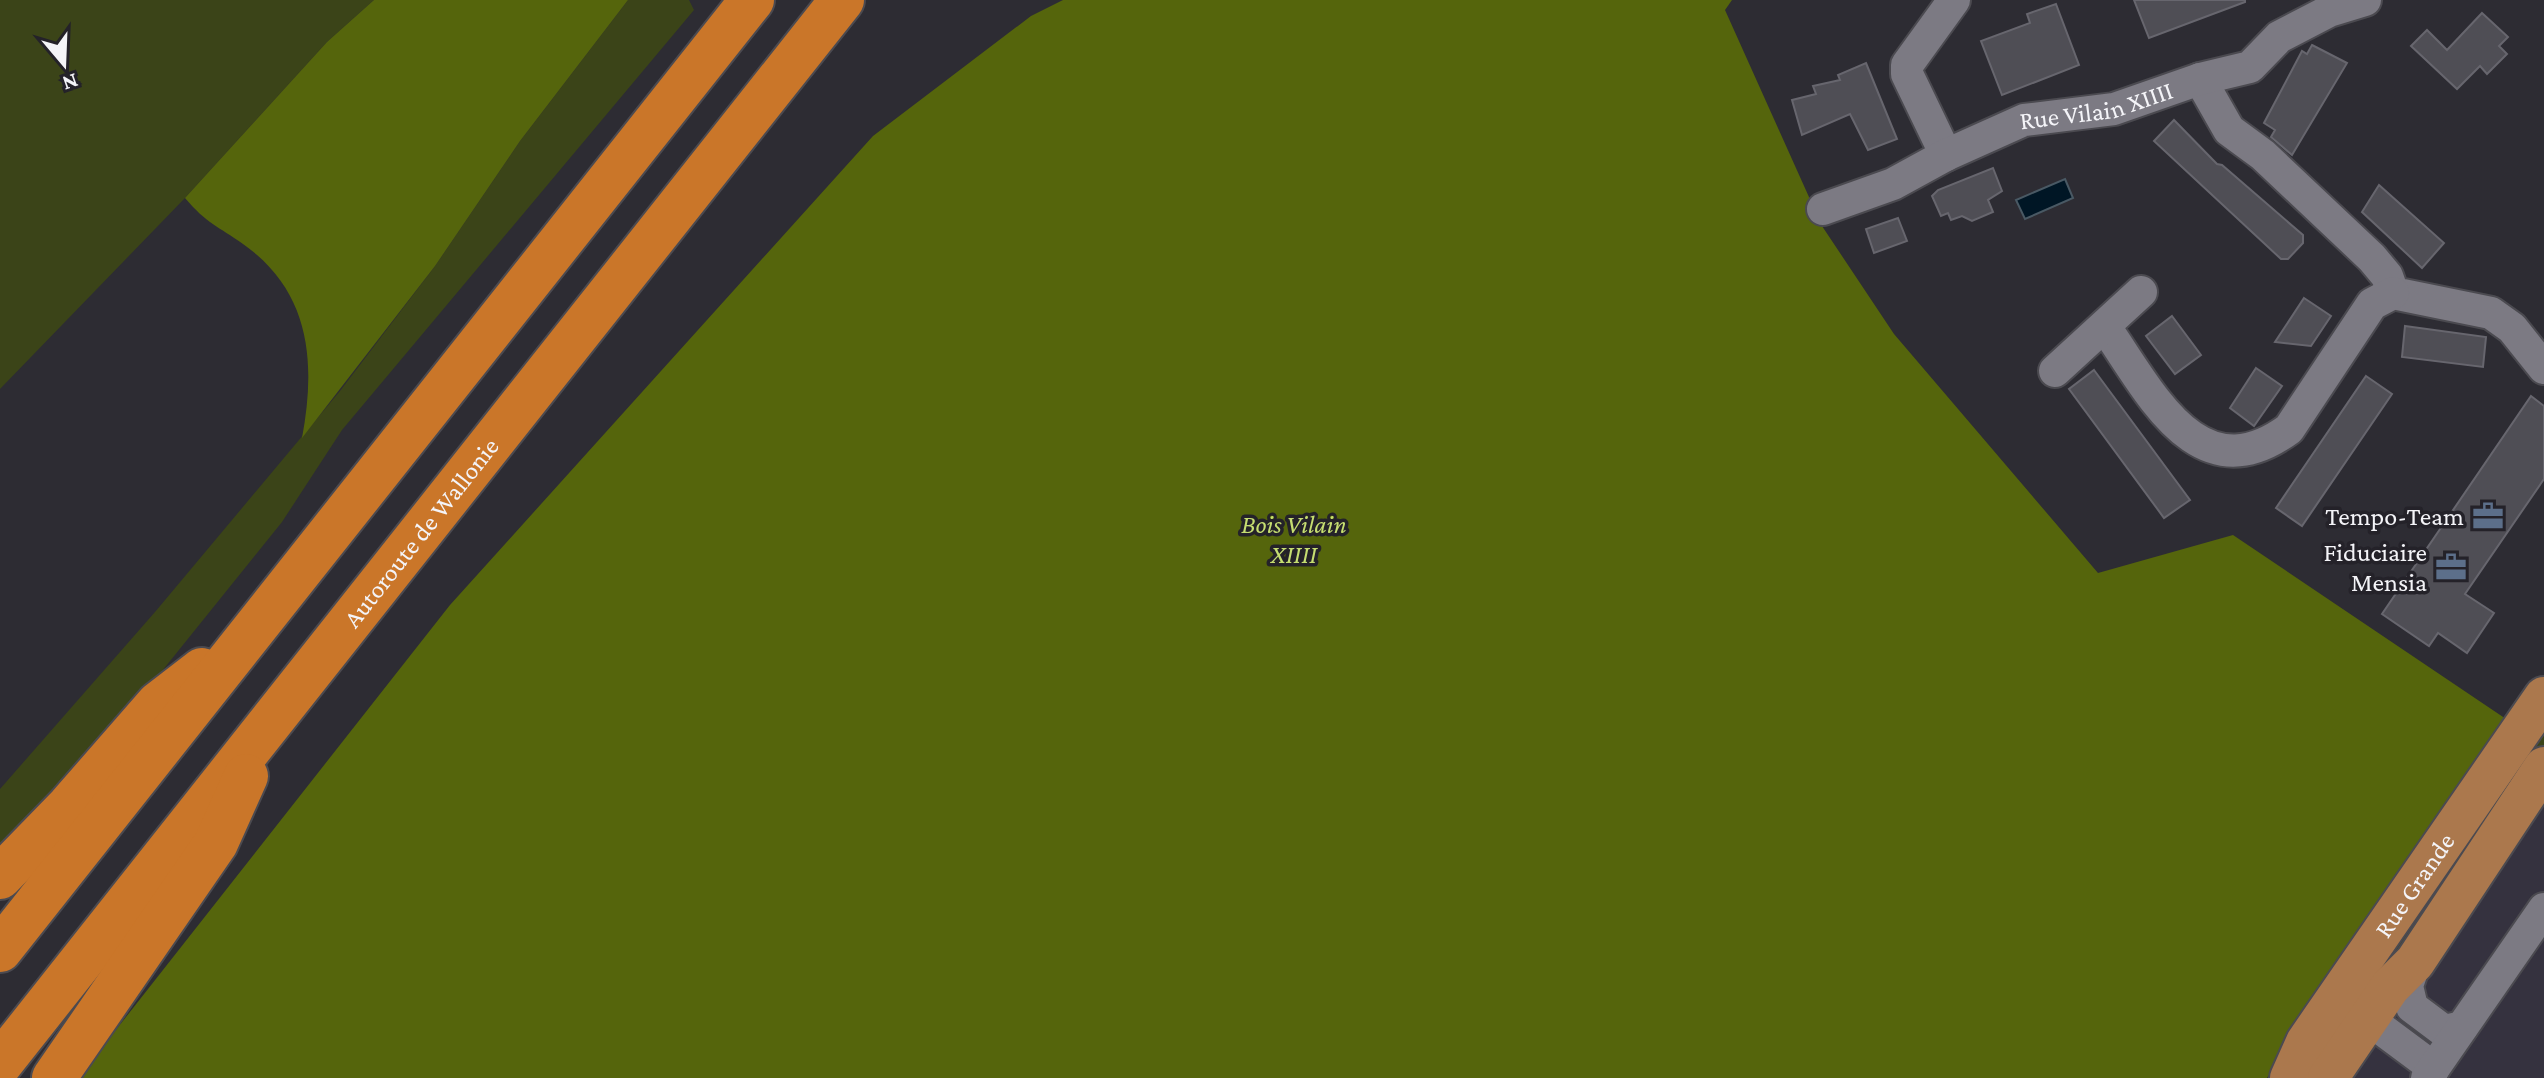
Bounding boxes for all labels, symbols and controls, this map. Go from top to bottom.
north arrow [24,24,104,104]
text: N [59,68,82,97]
street label: Rue Vilain XIIII [2018,75,2177,135]
street label: Autoroute de Wallonie [337,432,505,633]
office icon: Tempo-Team [2471,499,2505,533]
place label: Tempo-Team [2325,502,2464,531]
park label: Bois Vilain XIIII [1241,510,1347,569]
place label: Fiduciaire Mensia [2324,538,2427,597]
office icon: Fiduciaire Mensia [2434,550,2468,584]
street label: Rue Grande [2368,827,2460,943]

